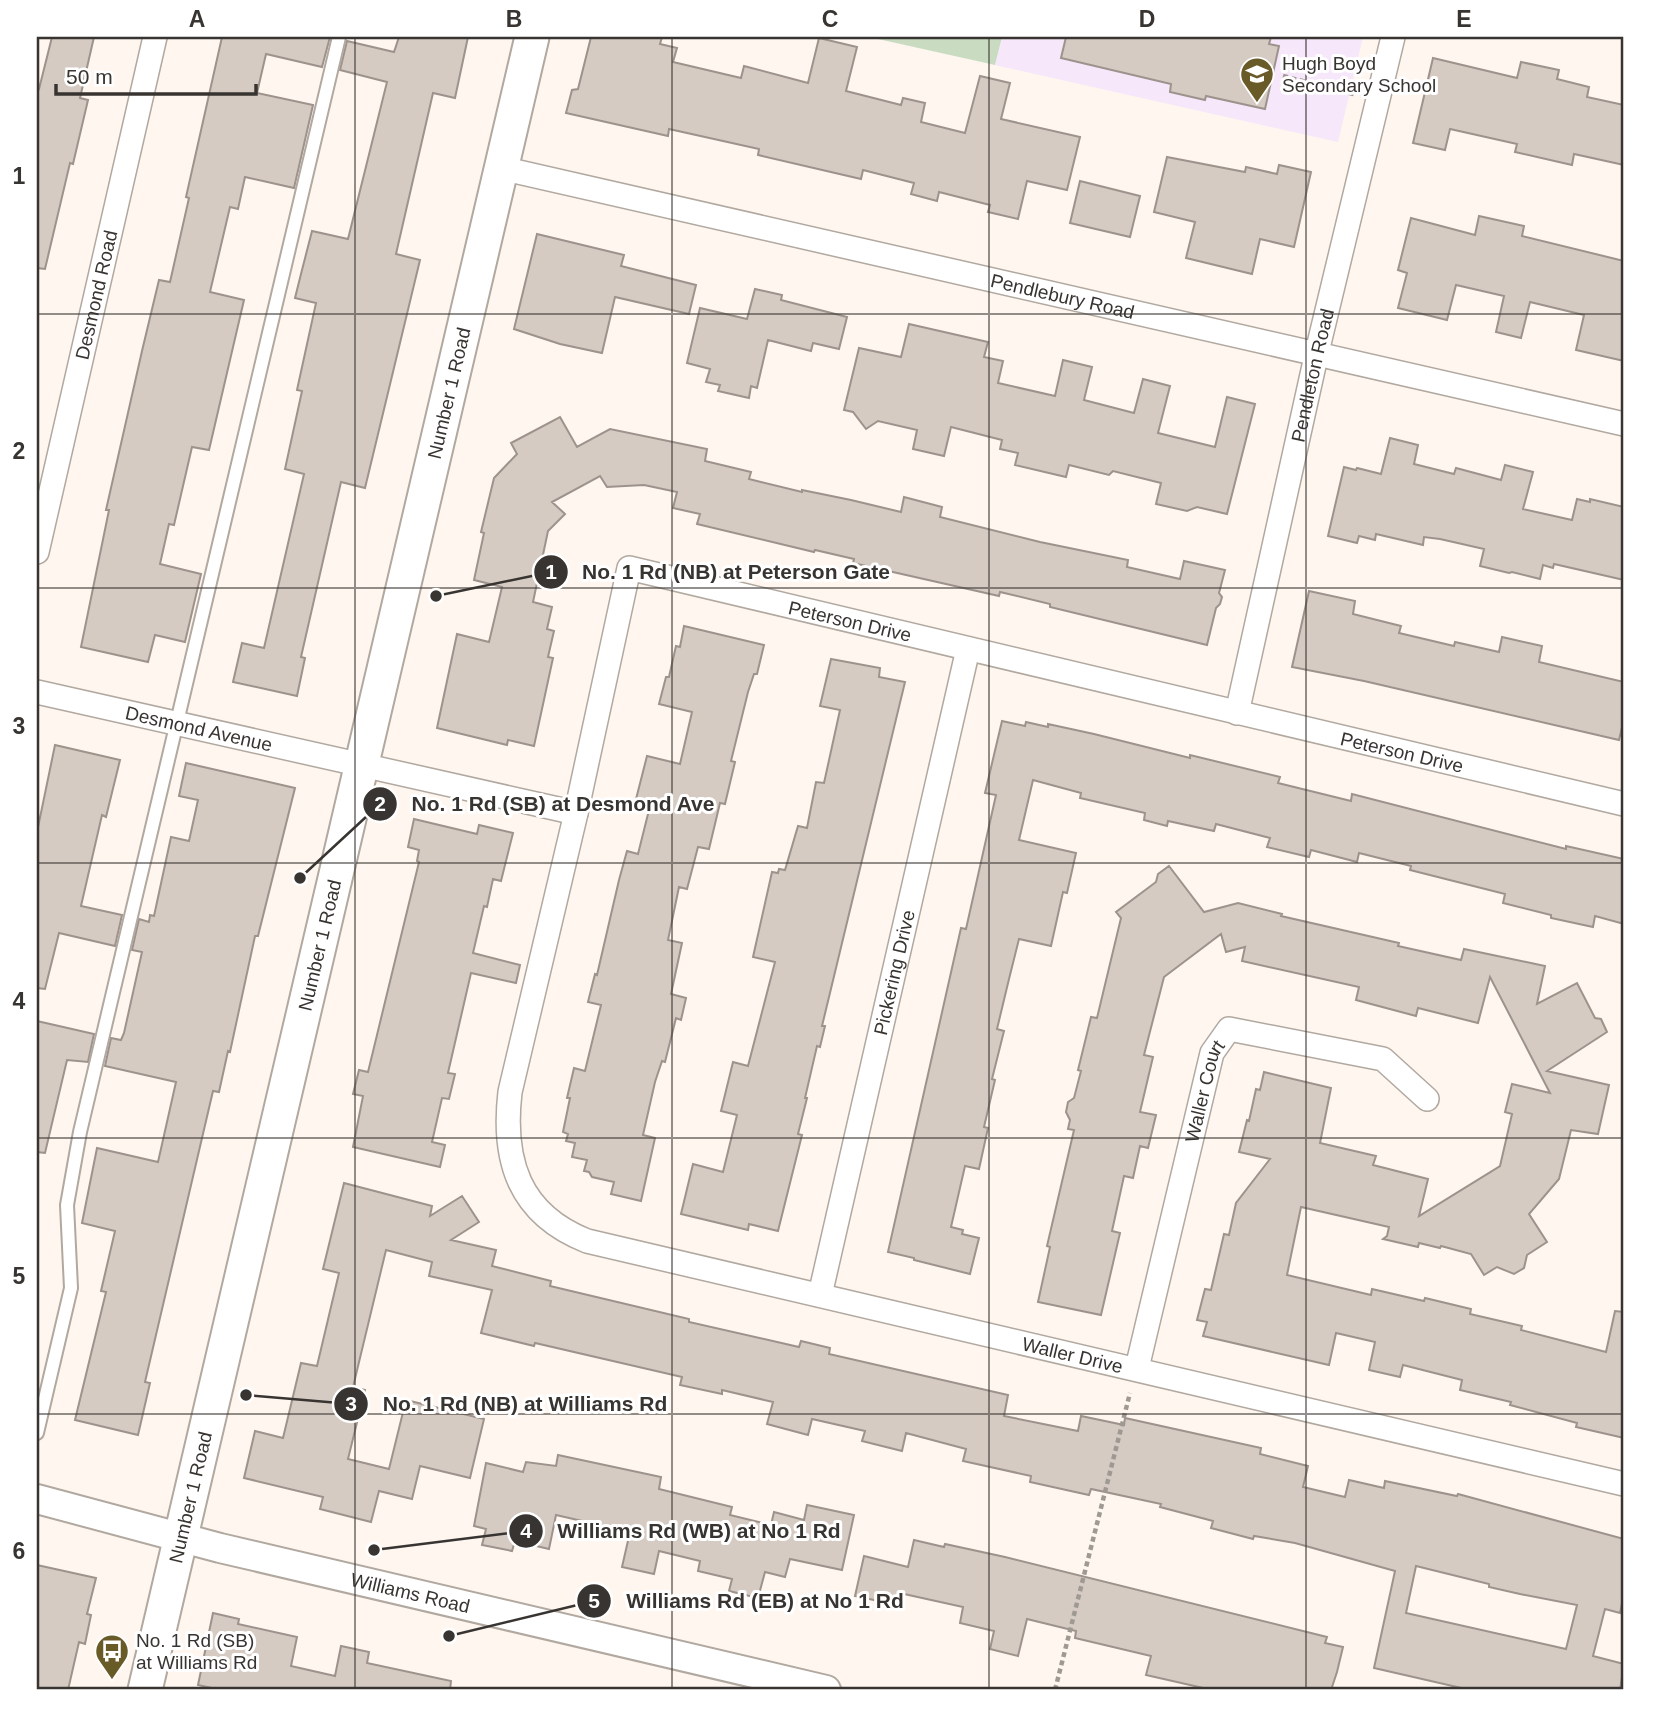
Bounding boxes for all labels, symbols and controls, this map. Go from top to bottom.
text: A [189,6,205,32]
text: B [506,6,522,32]
text: C [822,6,838,32]
text: D [1139,6,1155,32]
text: E [1456,6,1472,32]
scale bar [56,52,256,96]
place label: Hugh Boyd Secondary School [1282,53,1436,96]
school or university icon: Hugh Boyd Secondary School [1238,55,1276,104]
text: 50 m [66,65,113,88]
text: 1 [13,163,26,189]
street label: Desmond Road [71,228,121,362]
street label: Pendlebury Road [989,270,1136,323]
street label: Pendleton Road [1287,306,1338,444]
street label: Number 1 Road [424,325,475,461]
text: 2 [13,438,25,464]
callout: No. 1 Rd (NB) at Peterson Gate [533,551,904,593]
text: 1 [545,560,557,583]
text: No. 1 Rd (NB) at Peterson Gate [582,560,890,583]
street label: Peterson Drive [786,597,913,646]
street label: Desmond Avenue [123,702,274,755]
text: 3 [13,713,25,739]
street label: Peterson Drive [1338,728,1465,777]
callout: No. 1 Rd (SB) at Desmond Ave [362,783,729,825]
text: 2 [374,792,386,815]
text: No. 1 Rd (SB) at Desmond Ave [412,792,714,815]
street label: Number 1 Road [294,878,345,1013]
street label: Pickering Drive [870,908,919,1037]
text: 4 [13,988,26,1014]
street label: Waller Court [1181,1035,1229,1144]
text: 5 [13,1263,26,1289]
street label: Waller Drive [1020,1333,1125,1377]
callout: No. 1 Rd (NB) at Williams Rd [333,1383,681,1425]
text: 3 [345,1392,357,1415]
text: No. 1 Rd (NB) at Williams Rd [383,1392,667,1415]
street label: Number 1 Road [165,1430,216,1565]
callout: Williams Rd (WB) at No 1 Rd [509,1510,855,1552]
text: 4 [520,1519,532,1542]
text: Williams Rd (WB) at No 1 Rd [557,1519,841,1542]
text: 6 [13,1538,25,1564]
street label: Williams Road [349,1569,472,1617]
callout: Williams Rd (EB) at No 1 Rd [577,1580,917,1622]
text: 5 [588,1589,600,1612]
text: Williams Rd (EB) at No 1 Rd [626,1589,904,1612]
place label: No. 1 Rd (SB) at Williams Rd [136,1630,257,1673]
bus stop icon: No. 1 Rd (SB) at Williams Rd [93,1632,131,1681]

